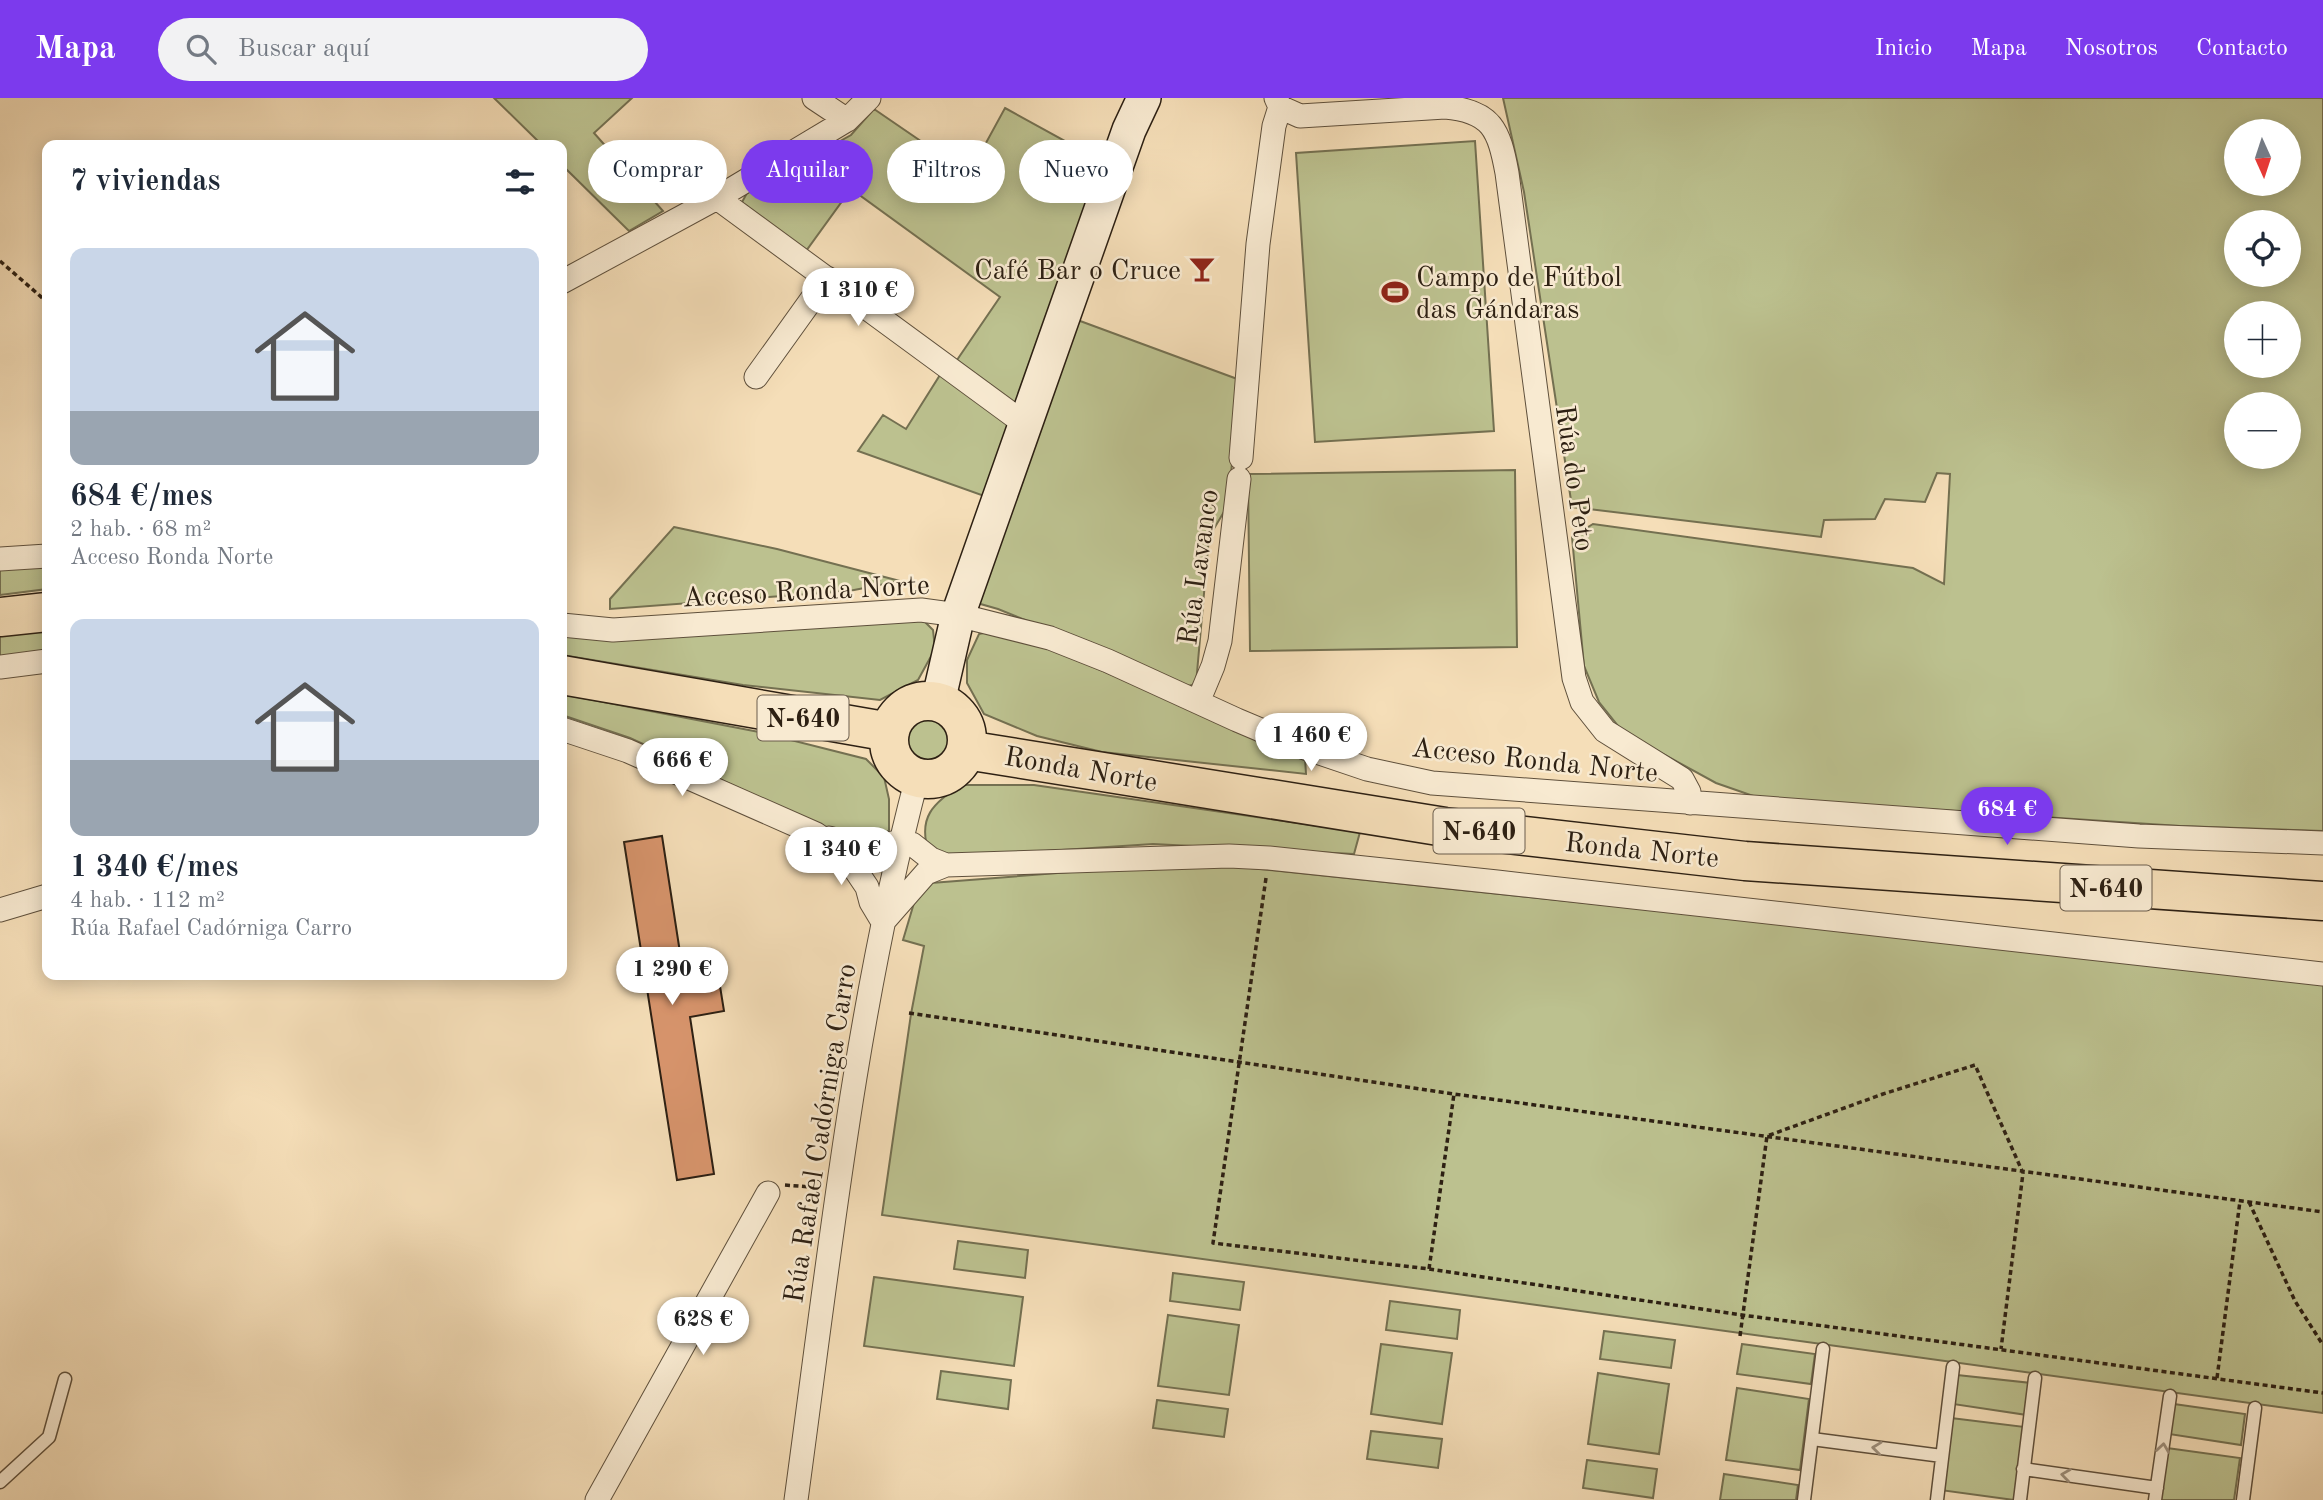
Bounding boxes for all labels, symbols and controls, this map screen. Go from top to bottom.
search box [158,18,648,81]
icon: search [182,30,220,68]
text: Mapa [35,33,116,66]
text: Buscar aquí [238,36,370,62]
text: Inicio [1875,37,1933,61]
text: Mapa [1971,37,2027,61]
text: Nosotros [2065,37,2158,61]
text: Contacto [2196,37,2288,61]
north arrow [2224,119,2301,196]
map controls [2224,119,2301,469]
chip: Comprar [588,140,727,203]
chip: Alquilar [741,140,873,203]
chip: Filtros [887,140,1005,203]
chip: Nuevo [1019,140,1133,203]
icon: filters [501,163,539,201]
text: 7 viviendas [70,167,220,197]
button: locate [2224,210,2301,287]
bar icon: Café Bar o Cruce [1187,254,1217,284]
place label: Café Bar o Cruce [974,258,1181,286]
place label: Campo de Fútbol das Gándaras [1416,265,1622,325]
pin: 1 310 € [793,268,923,328]
sports icon: Campo de Fútbol das Gándaras [1380,277,1410,307]
text: 1 310 € [818,279,898,302]
icon: home [242,293,368,419]
button: + [2224,301,2301,378]
button: − [2224,392,2301,469]
street label: Rúa do Peto [1549,404,1597,553]
text: 684 €/mes [70,482,213,512]
street label: Rúa Lavanco [1175,488,1225,647]
text: 2 hab. · 68 m² [70,518,211,541]
text: Acceso Ronda Norte [70,546,273,569]
street label: Acceso Ronda Norte [682,573,930,613]
icon: home [242,664,368,790]
road number: N-640 [758,696,848,740]
pin: 1 460 € [1246,714,1376,773]
text: 1 460 € [1271,724,1351,747]
street label: Acceso Ronda Norte [1410,735,1659,789]
pin: 666 € [633,738,731,798]
street label: Ronda Norte [1002,744,1159,798]
text: 666 € [652,749,712,772]
pin: 684 € [1958,788,2056,847]
text: 684 € [1977,798,2037,821]
road number: N-640 [1434,808,1524,853]
pin: 1 340 € [776,828,906,887]
street label: Ronda Norte [1563,830,1720,874]
text: 1 340 € [801,838,881,861]
text: 1 340 €/mes [70,853,238,883]
road number: N-640 [2060,866,2152,910]
text: 4 hab. · 112 m² [70,889,225,912]
text: Rúa Rafael Cadórniga Carro [70,917,352,940]
pin: 1 290 € [607,948,737,1007]
text: 1 290 € [632,958,712,981]
street label: Rúa Rafael Cadórniga Carro [781,962,863,1305]
pin: 628 € [654,1298,752,1357]
text: 628 € [673,1308,733,1331]
one-way arrow [1871,1440,1882,1455]
one-way arrow [2155,1442,2170,1454]
one-way arrow [2060,1468,2072,1483]

